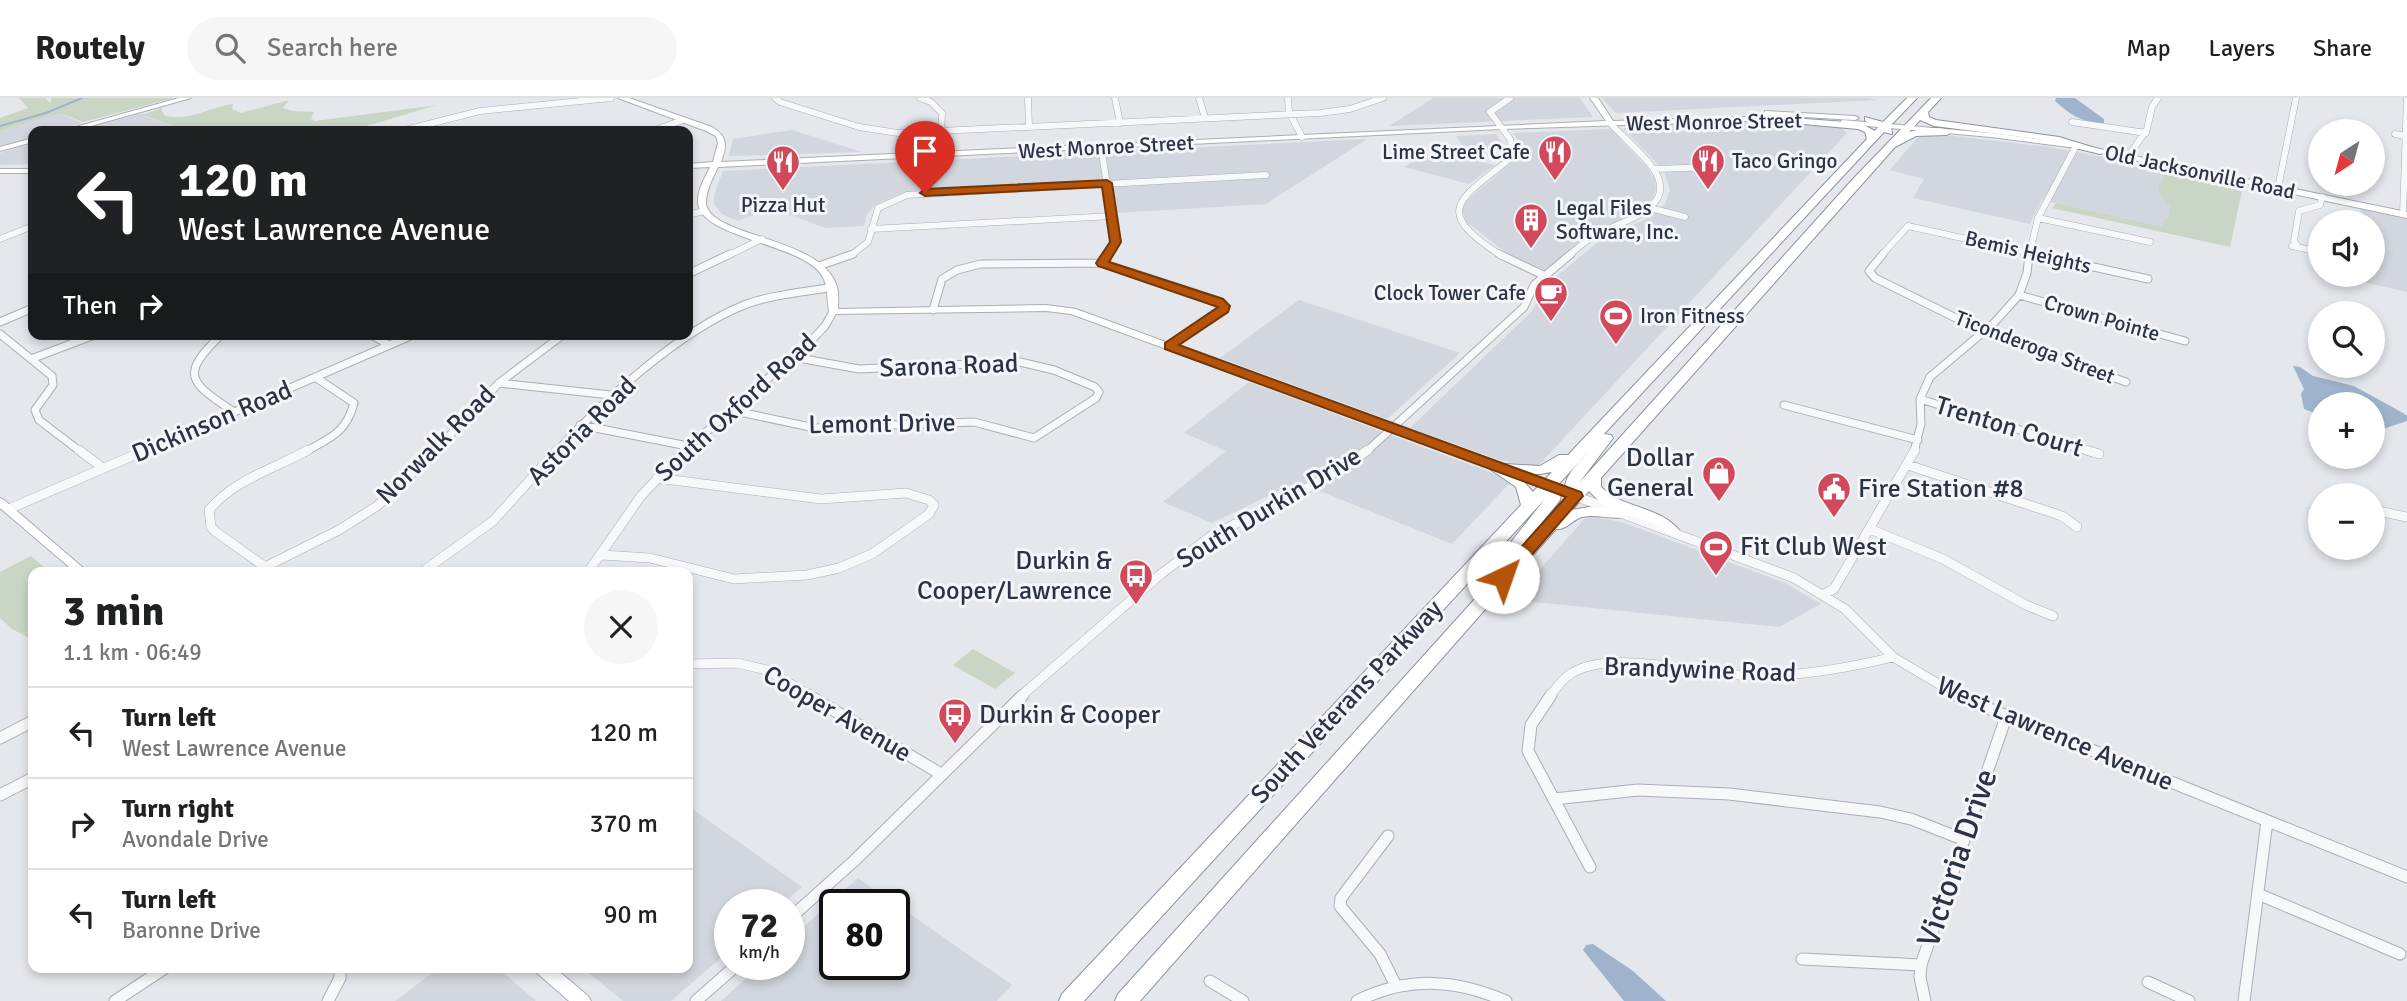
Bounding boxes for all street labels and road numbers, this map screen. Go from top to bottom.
street label: West Monroe Street [1626,107,1802,137]
street label: West Monroe Street [1017,129,1195,165]
street label: Old Jacksonville Road [2103,139,2297,205]
street label: Bemis Heights [1962,225,2094,279]
street label: Crown Pointe [2041,289,2163,347]
street label: Ticonderoga Street [1951,305,2119,389]
street label: South Oxford Road [649,327,823,489]
street label: Sarona Road [879,348,1019,384]
street label: Astoria Road [521,370,643,492]
street label: Dickinson Road [127,374,297,470]
street label: Norwalk Road [370,379,502,511]
street label: Trenton Court [1931,389,2087,465]
street label: Lemont Drive [808,407,956,441]
street label: South Durkin Drive [1171,440,1367,576]
street label: South Veterans Parkway [1244,593,1450,811]
street label: Brandywine Road [1603,651,1797,689]
street label: Cooper Avenue [757,659,917,769]
street label: West Lawrence Avenue [1932,670,2178,798]
street label: Victoria Drive [1908,764,2006,952]

